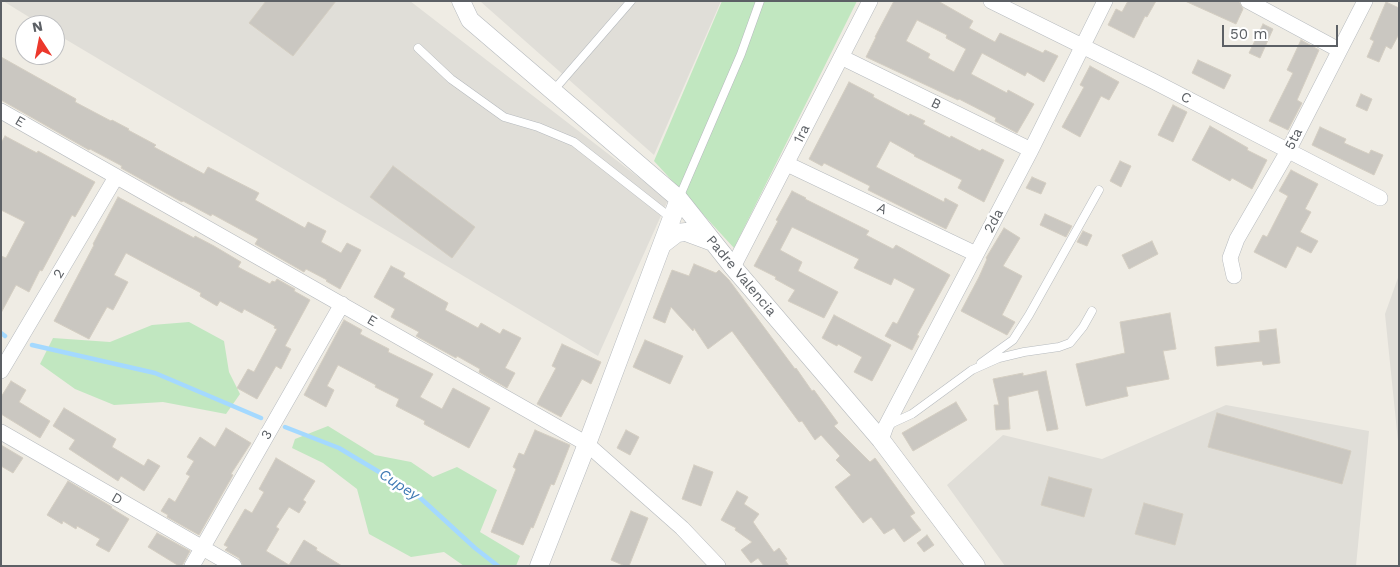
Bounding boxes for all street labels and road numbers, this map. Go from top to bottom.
street label: C [1178,88,1194,108]
street label: B [928,94,944,114]
street label: E [12,112,28,132]
street label: 1ra [790,122,814,146]
street label: 5ta [1282,125,1306,153]
street label: A [874,199,890,219]
street label: 2da [981,206,1007,236]
street label: Padre Valencia [702,232,780,320]
street label: 2 [50,266,68,282]
street label: E [364,311,380,331]
street label: 3 [258,427,276,443]
street label: D [108,489,126,509]

